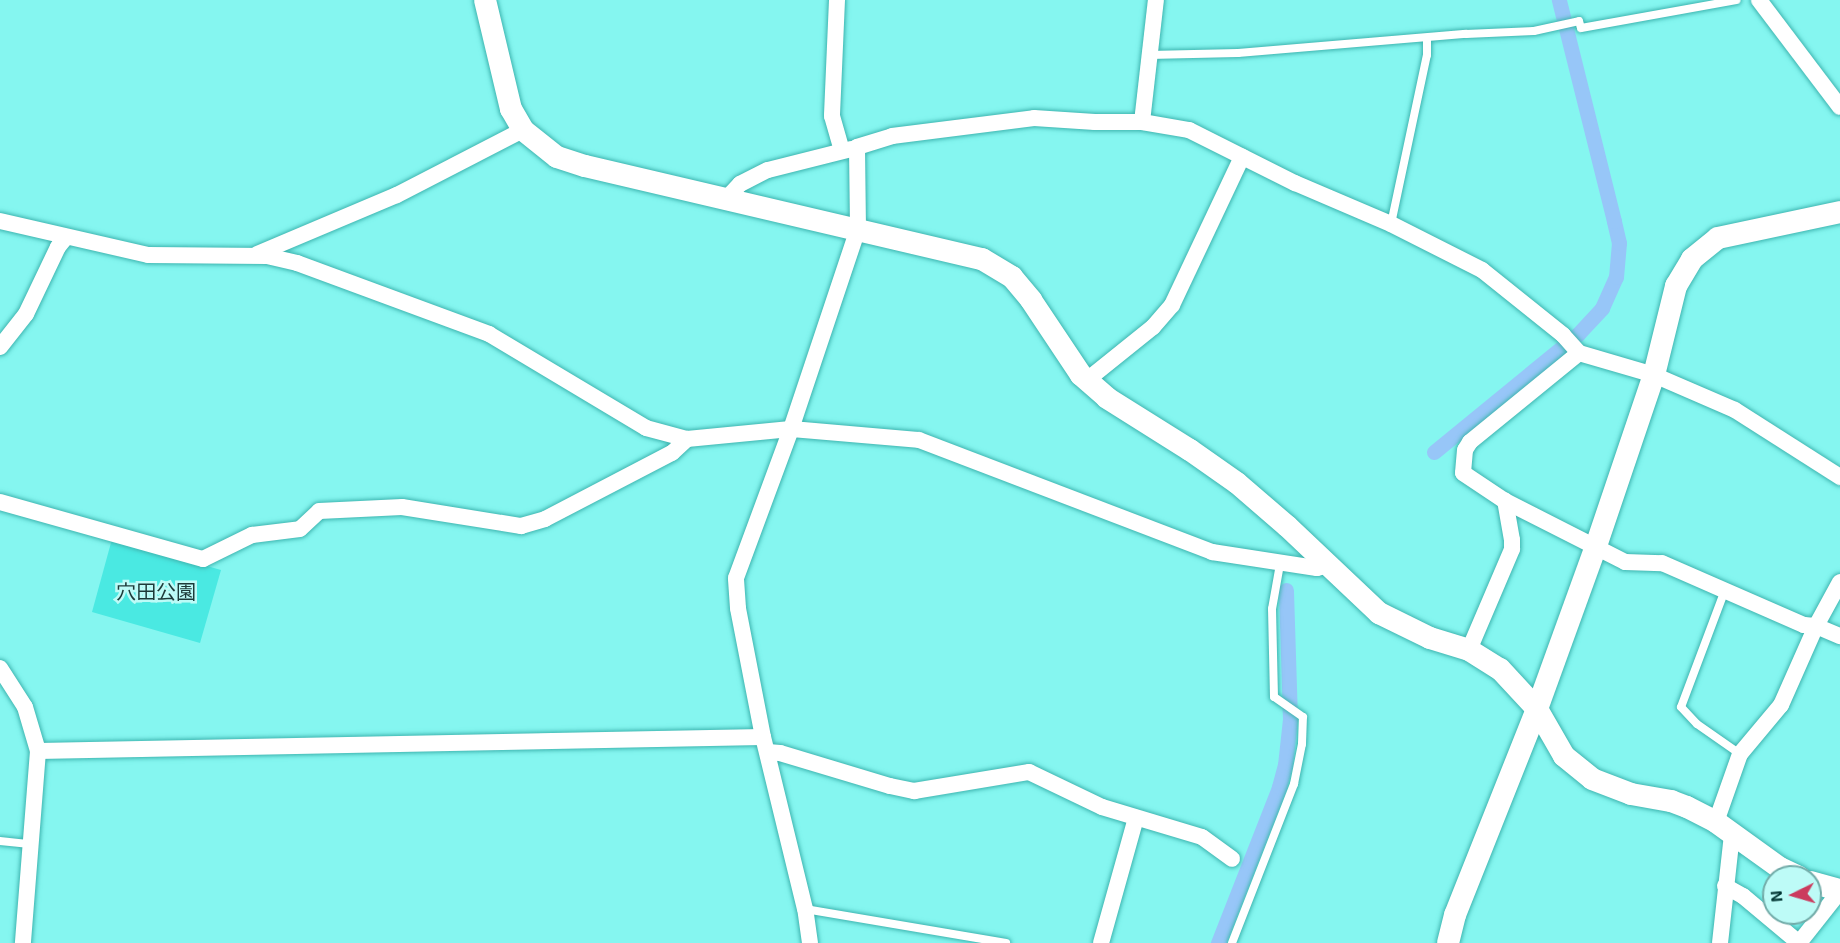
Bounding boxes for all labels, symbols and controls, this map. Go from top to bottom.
park label: 穴田公園 [116,579,196,603]
north arrow [1762,865,1822,925]
text: N [1766,890,1786,903]

